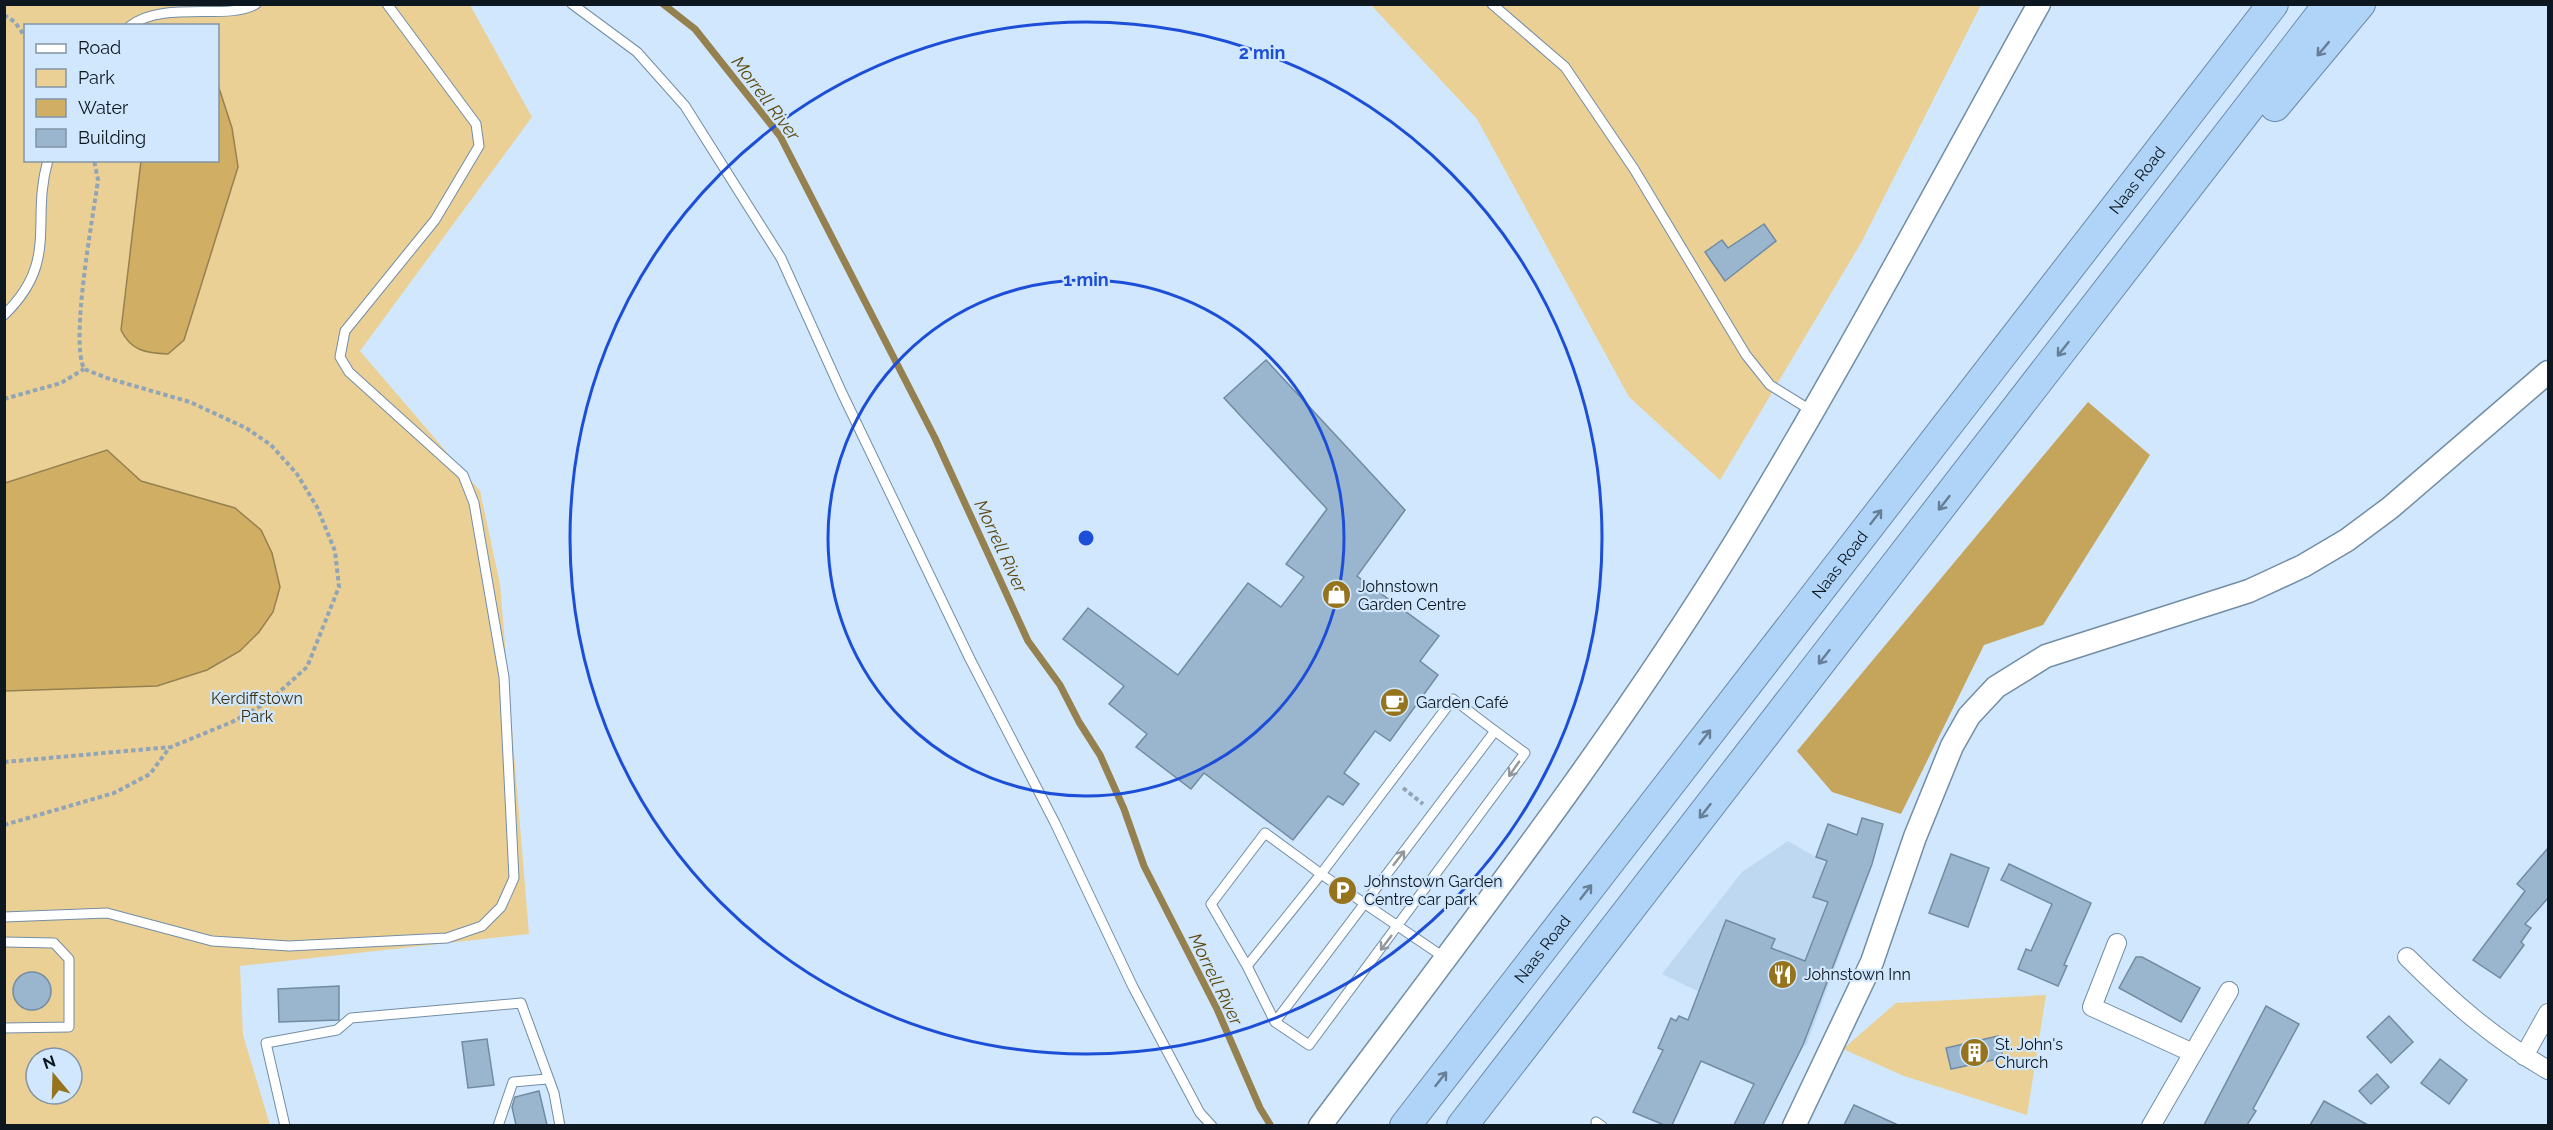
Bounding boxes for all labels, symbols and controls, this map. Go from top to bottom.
legend [24,24,219,162]
text: Road [78,37,121,58]
one-way arrow [2316,41,2329,57]
text: 2 min [1239,42,1285,63]
water label: Morrell River [728,52,805,145]
text: Park [78,67,115,88]
text: Water [78,97,129,118]
text: Building [78,127,146,148]
street label: Naas Road [2105,143,2169,217]
text: 1 min [1063,269,1109,290]
one-way arrow [2057,340,2069,356]
one-way arrow [1937,494,1950,510]
water label: Morrell River [970,496,1032,597]
one-way arrow [1869,509,1882,525]
street label: Naas Road [1807,527,1871,602]
centre of rings [1076,528,1096,548]
place label: Johnstown Garden Centre [1358,577,1466,614]
shop icon: Johnstown Garden Centre [1321,579,1353,611]
one-way arrow [1818,649,1831,665]
cafe icon: Garden Café [1379,686,1411,718]
park label: Kerdiffstown Park [211,689,303,726]
place label: Garden Café [1416,693,1508,712]
one-way arrow [1699,730,1712,746]
one-way arrow [1508,761,1520,777]
one-way arrow [1699,803,1712,819]
one-way arrow [1393,850,1406,866]
place label: Johnstown Garden Centre car park [1364,872,1503,909]
parking icon: Johnstown Garden Centre car park [1327,874,1359,906]
one-way arrow [1580,884,1592,900]
street label: Naas Road [1510,911,1574,986]
water label: Morrell River [1185,929,1248,1029]
one-way arrow [1380,935,1393,951]
restaurant icon: Johnstown Inn [1767,958,1799,990]
place label: Johnstown Inn [1804,965,1911,984]
place label: St. John's Church [1995,1035,2063,1072]
building icon: St. John's Church [1958,1037,1990,1069]
north arrow [24,1046,84,1106]
text: N [40,1051,58,1073]
one-way arrow [1435,1072,1447,1088]

